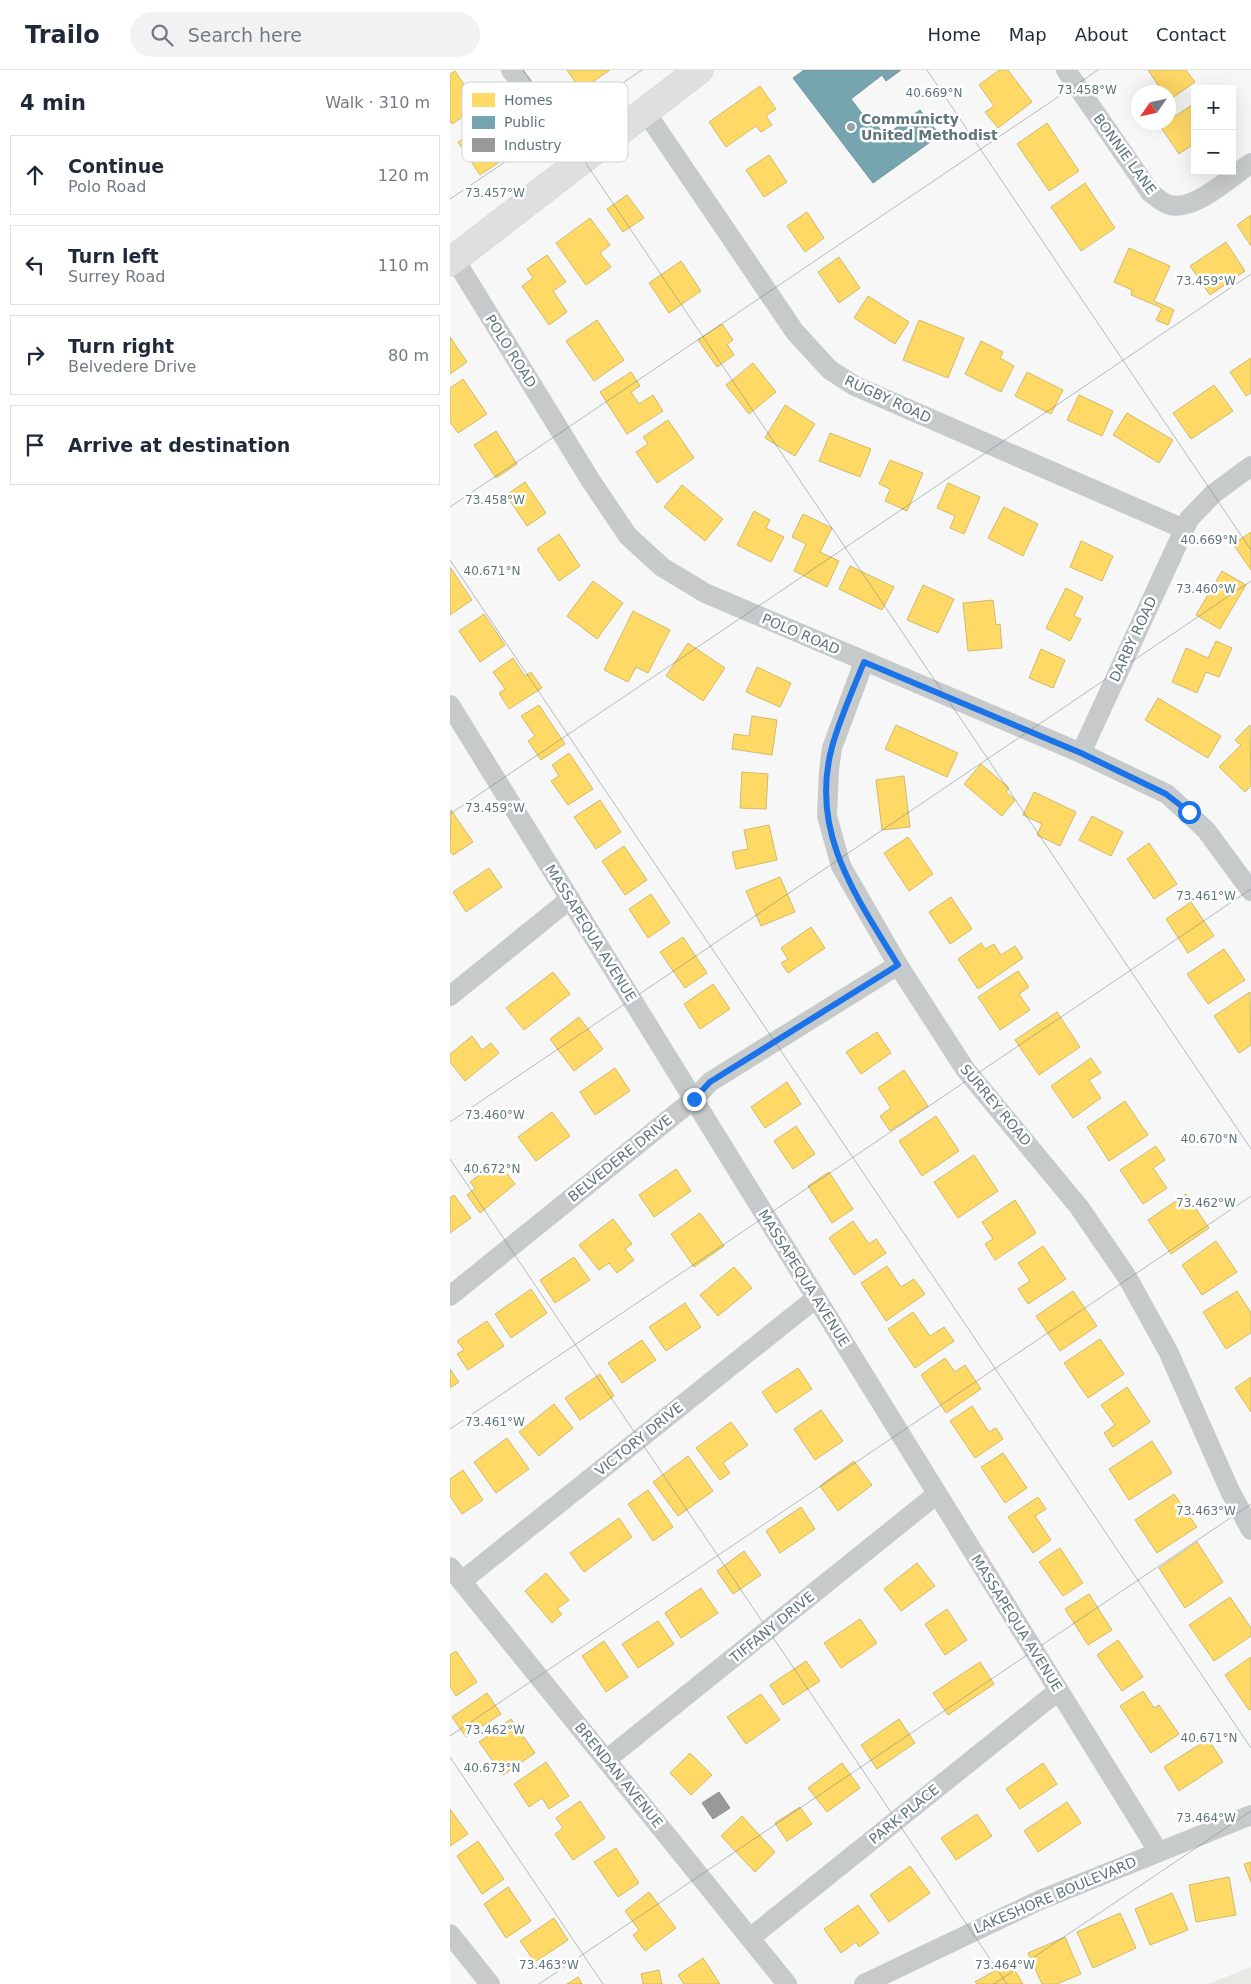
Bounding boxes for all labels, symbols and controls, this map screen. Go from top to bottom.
search box [130,12,480,57]
text: Trailo [25,21,100,49]
icon: search [148,21,176,49]
text: Search here [188,24,302,46]
text: Home [928,24,981,45]
text: Map [1009,24,1047,45]
text: About [1075,24,1128,45]
text: Contact [1156,24,1226,45]
legend [462,82,628,162]
text: 73.458°W [1057,83,1117,97]
north arrow [1131,85,1176,130]
map controls [1191,85,1236,175]
button: + [1191,85,1236,130]
text: 40.669°N [906,86,962,100]
text: 4 min [20,91,86,115]
text: Homes [504,92,553,108]
text: Walk · 310 m [325,93,430,112]
place label: Communicty United Methodist [861,111,998,143]
street label: BONNIE LANE [1090,111,1160,197]
text: Public [504,114,545,130]
marker: Communicty United Methodist [845,121,857,133]
button: − [1191,130,1236,175]
text: Industry [504,137,562,153]
text: Continue [68,155,164,177]
icon: ahead [21,161,49,189]
text: 120 m [378,166,429,185]
text: Polo Road [68,177,146,196]
text: 73.457°W [465,186,525,200]
text: Turn left [68,245,159,267]
icon: left [21,251,49,279]
text: 110 m [378,256,429,275]
text: Surrey Road [68,267,165,286]
text: 73.459°W [1176,274,1236,288]
street label: POLO ROAD [482,312,540,390]
text: Turn right [68,335,174,357]
icon: right [21,341,49,369]
text: 80 m [388,346,429,365]
text: Belvedere Drive [68,357,196,376]
street label: RUGBY ROAD [842,372,934,426]
icon: arrive [21,431,49,459]
text: Arrive at destination [68,434,290,456]
text: 73.458°W [465,493,525,507]
text: 40.669°N [1181,533,1237,547]
text: 40.671°N [464,564,520,578]
text: 73.460°W [1176,582,1236,596]
street label: DARBY ROAD [1106,594,1160,684]
street label: POLO ROAD [760,610,842,658]
text: 73.459°W [465,801,525,815]
route start [1178,801,1201,824]
street label: MASSAPEQUA AVENUE [542,862,640,1004]
text: 73.461°W [1176,889,1236,903]
street label: SURREY ROAD [957,1061,1035,1149]
route end [683,1088,706,1111]
text: 73.460°W [465,1108,525,1122]
street label: BELVEDERE DRIVE [565,1111,675,1205]
text: 40.670°N [1181,1132,1237,1146]
text: 40.672°N [464,1162,520,1176]
text: 73.462°W [1176,1196,1236,1210]
street label: MASSAPEQUA AVENUE [755,1207,853,1349]
street label: VICTORY DRIVE [592,1399,686,1479]
text: 73.461°W [465,1415,525,1429]
text: 73.463°W [1176,1504,1236,1518]
street label: MASSAPEQUA AVENUE [968,1552,1066,1694]
street label: TIFFANY DRIVE [726,1588,817,1666]
street label: BRENDAN AVENUE [572,1719,666,1831]
text: 73.462°W [465,1723,525,1737]
text: 40.671°N [1181,1731,1237,1745]
text: 40.673°N [464,1761,520,1775]
street label: PARK PLACE [866,1781,942,1847]
text: 73.464°W [1176,1811,1236,1825]
street label: LAKESHORE BOULEVARD [971,1853,1139,1937]
text: 73.463°W [519,1958,579,1972]
text: 73.464°W [975,1958,1035,1972]

